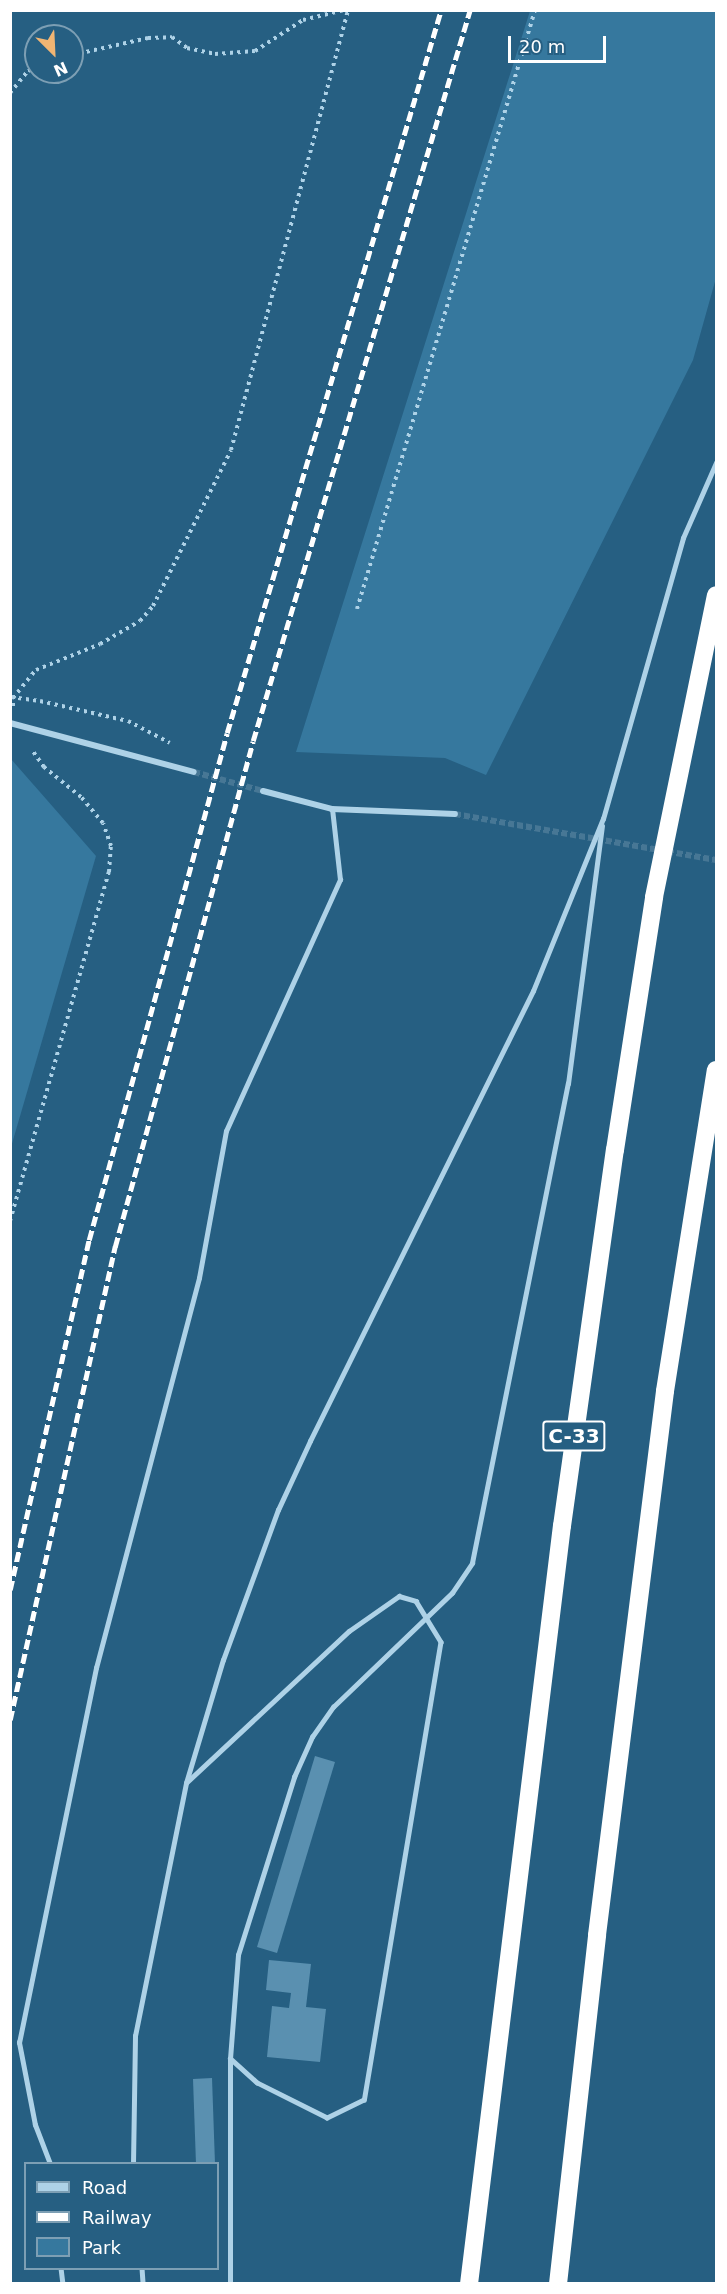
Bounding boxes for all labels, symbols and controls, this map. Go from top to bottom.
north arrow [24,24,84,84]
scale bar [511,24,608,62]
text: 20 m [519,36,565,57]
text: N [51,58,71,80]
road number: C-33 [541,1419,607,1453]
legend [24,2162,219,2270]
text: Road [82,2177,127,2198]
text: Railway [82,2207,152,2228]
text: Park [82,2237,121,2258]

